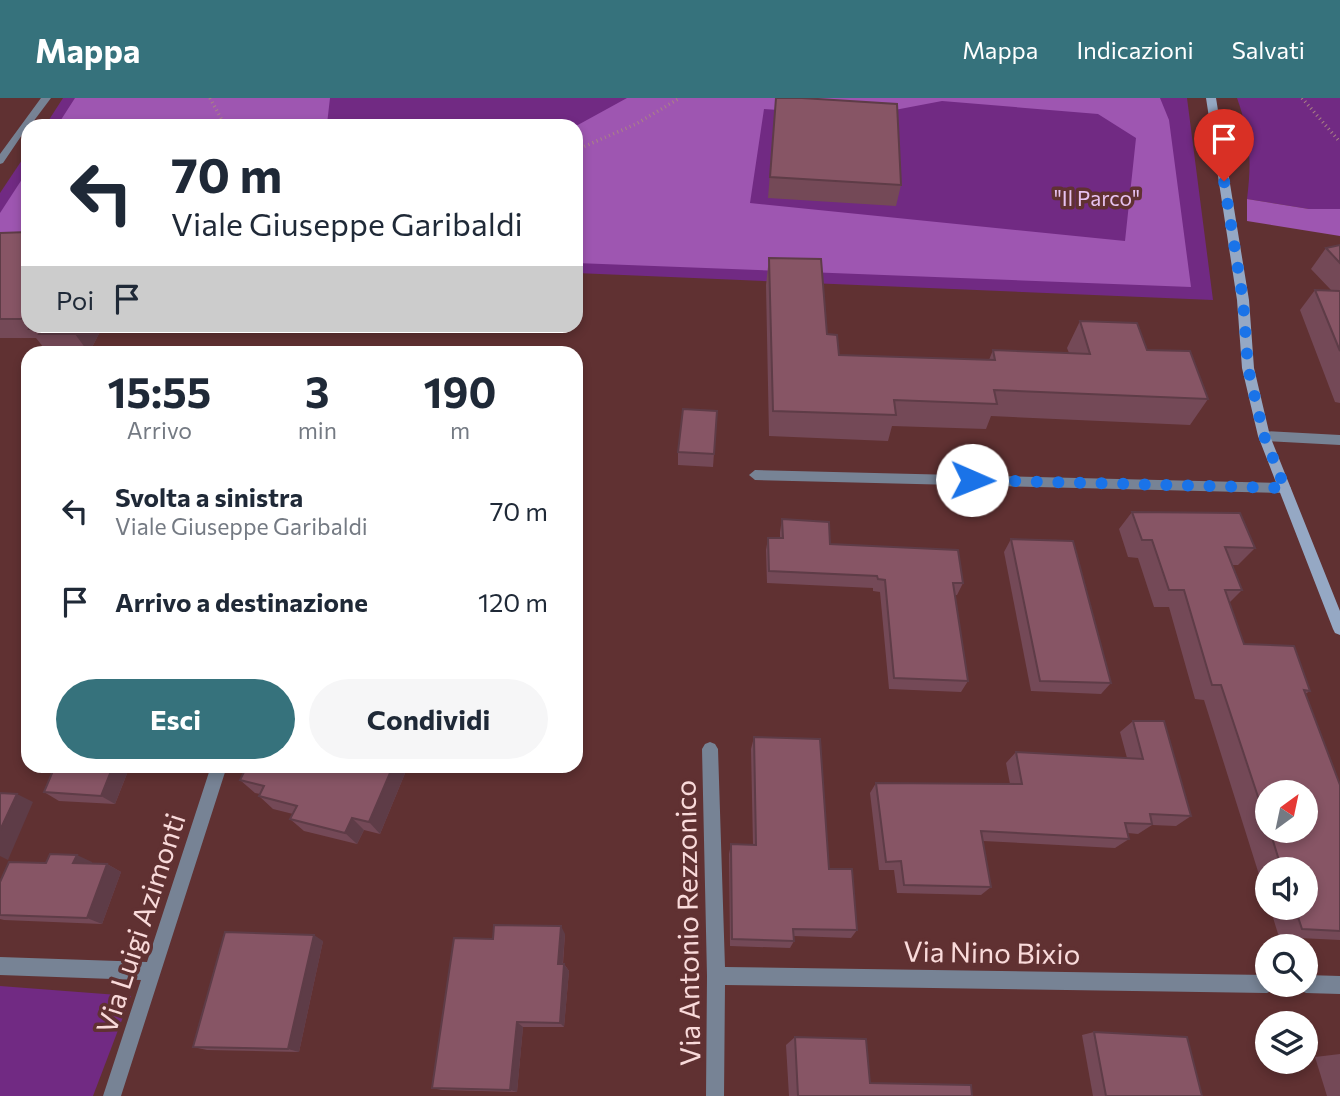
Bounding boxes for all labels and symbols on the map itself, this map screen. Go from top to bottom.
pin [1194,109,1254,181]
park label: "Il Parco" [1054,185,1140,210]
position arrow [935,443,1009,517]
street label: Via Antonio Rezzonico [668,780,706,1066]
north arrow [1255,780,1318,844]
street label: Via Luigi Azimonti [88,809,192,1037]
street label: Via Nino Bixio [903,933,1081,971]

